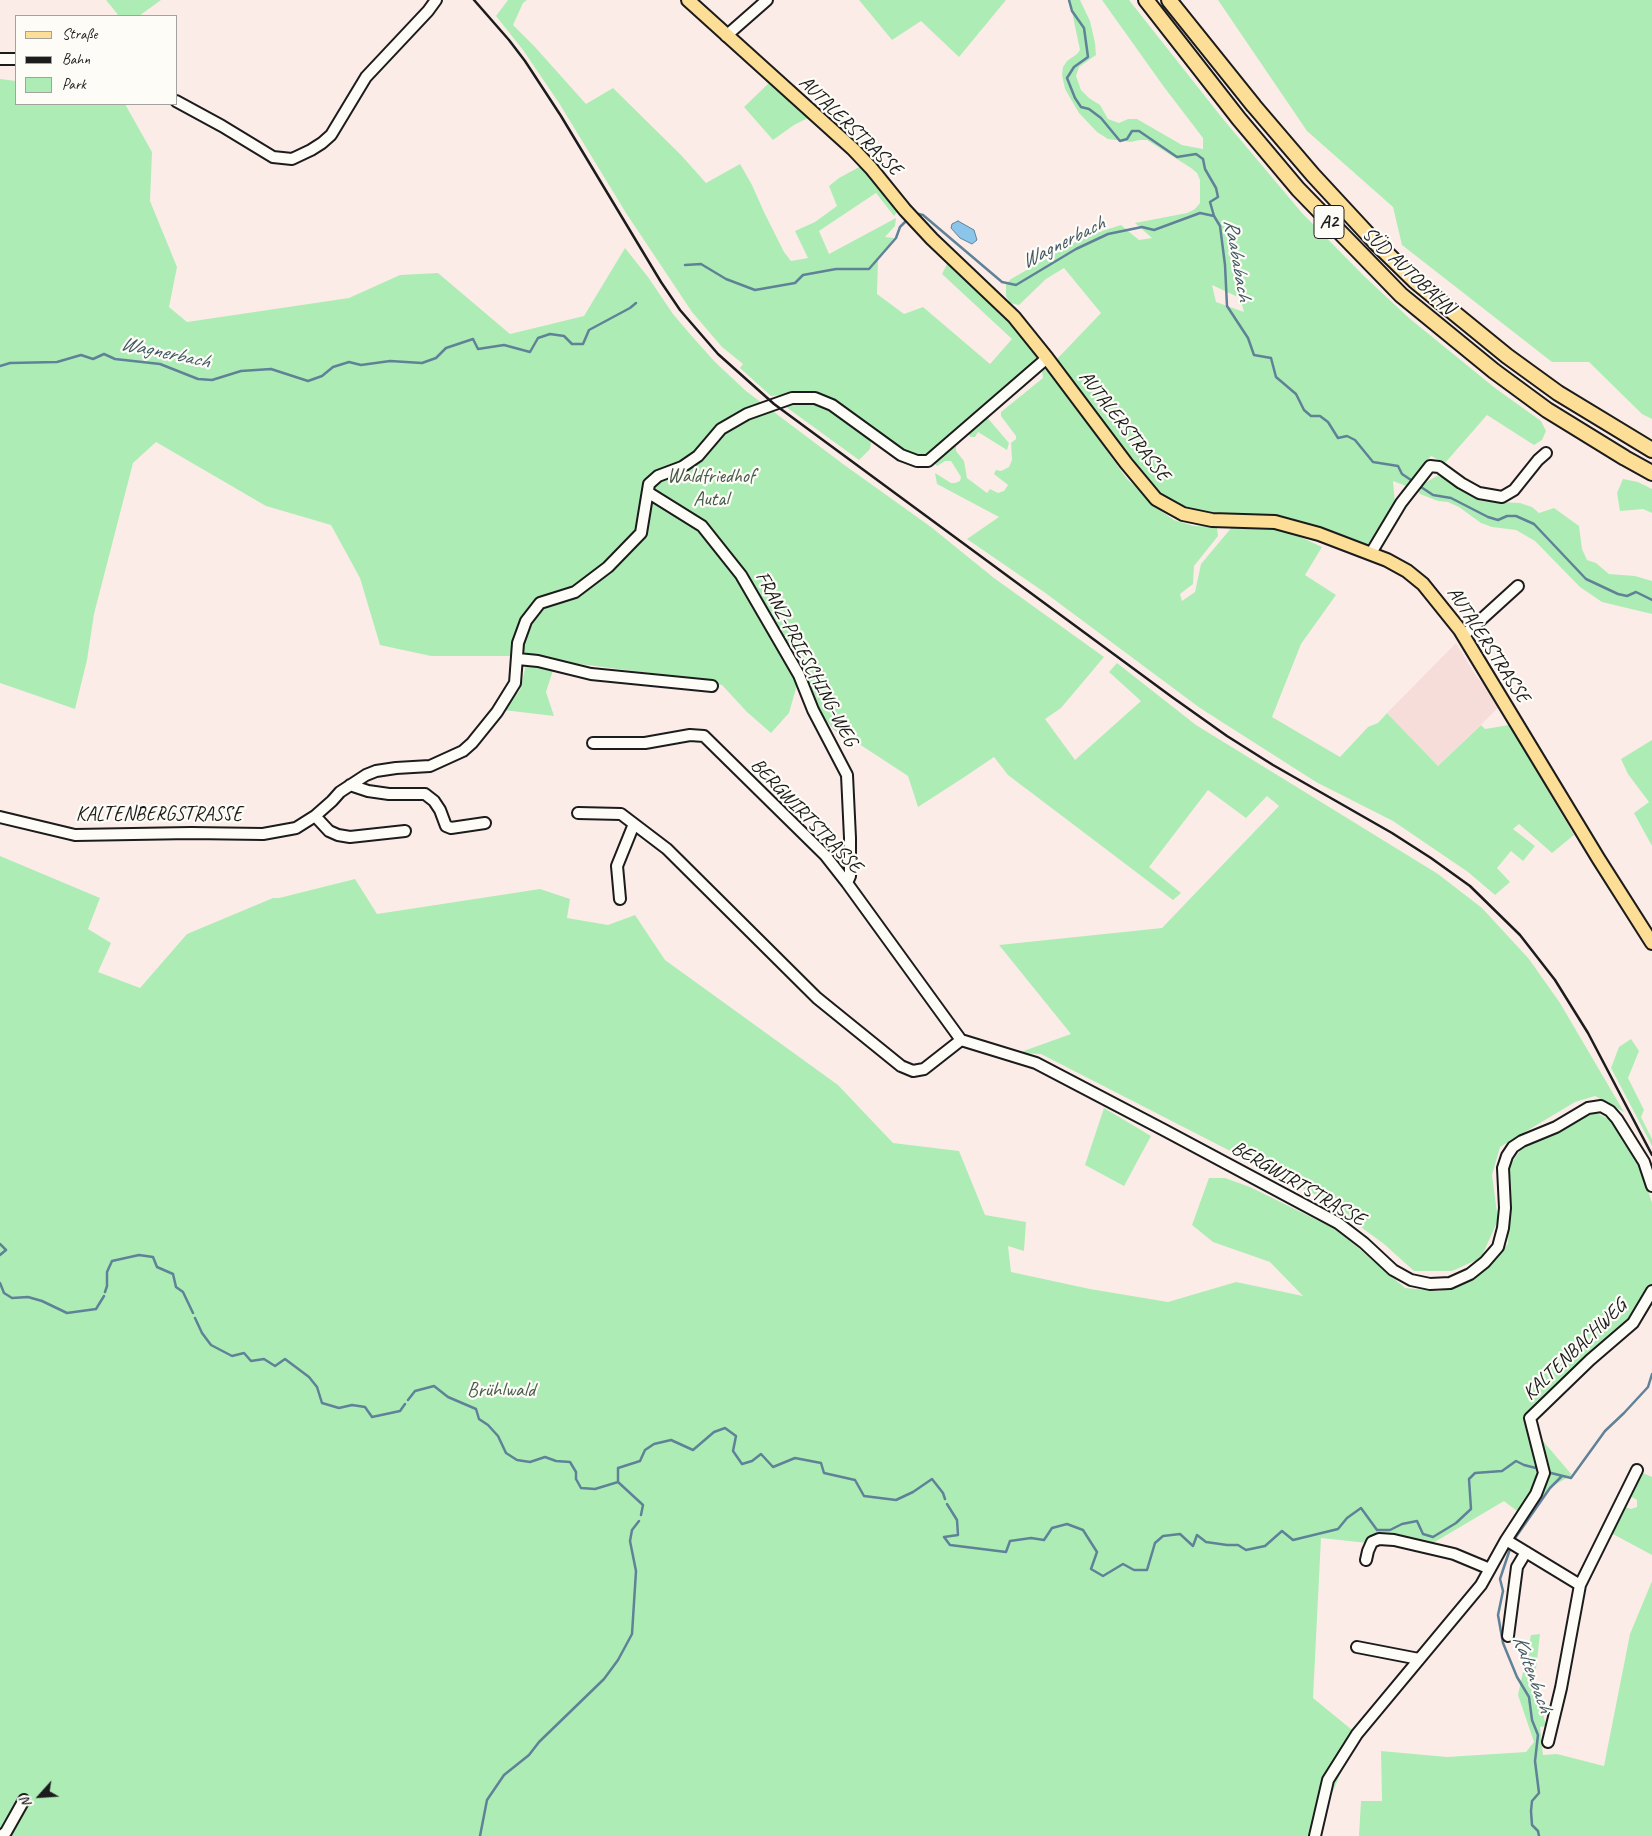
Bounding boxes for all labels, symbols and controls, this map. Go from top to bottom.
legend [15,15,178,105]
text: Straße [62,25,97,44]
text: Bahn [62,50,90,69]
street label: AUTALERSTRASSE [793,71,907,181]
text: Park [62,75,86,94]
road number: A2 [1314,206,1344,238]
water label: Wagnerbach [1017,211,1109,275]
water label: Raababach [1217,217,1257,303]
street label: SÜD AUTOBAHN [1357,222,1459,320]
water label: Wagnerbach [118,331,212,375]
street label: AUTALERSTRASSE [1073,366,1175,486]
park label: Waldfriedhof Autal [667,465,755,512]
street label: FRANZ-PRIESCHING-WEG [750,567,862,751]
street label: AUTALERSTRASSE [1441,582,1535,708]
street label: BERGWIRTSTRASSE [745,754,867,878]
street label: KALTENBERGSTRASSE [76,803,242,827]
street label: BERGWIRTSTRASSE [1227,1136,1369,1232]
street label: KALTENBACHWEG [1518,1294,1632,1406]
park label: Brühlwald [467,1379,535,1403]
water label: Kaltenbach [1506,1632,1558,1716]
north arrow [15,1771,65,1821]
text: N [17,1795,36,1810]

